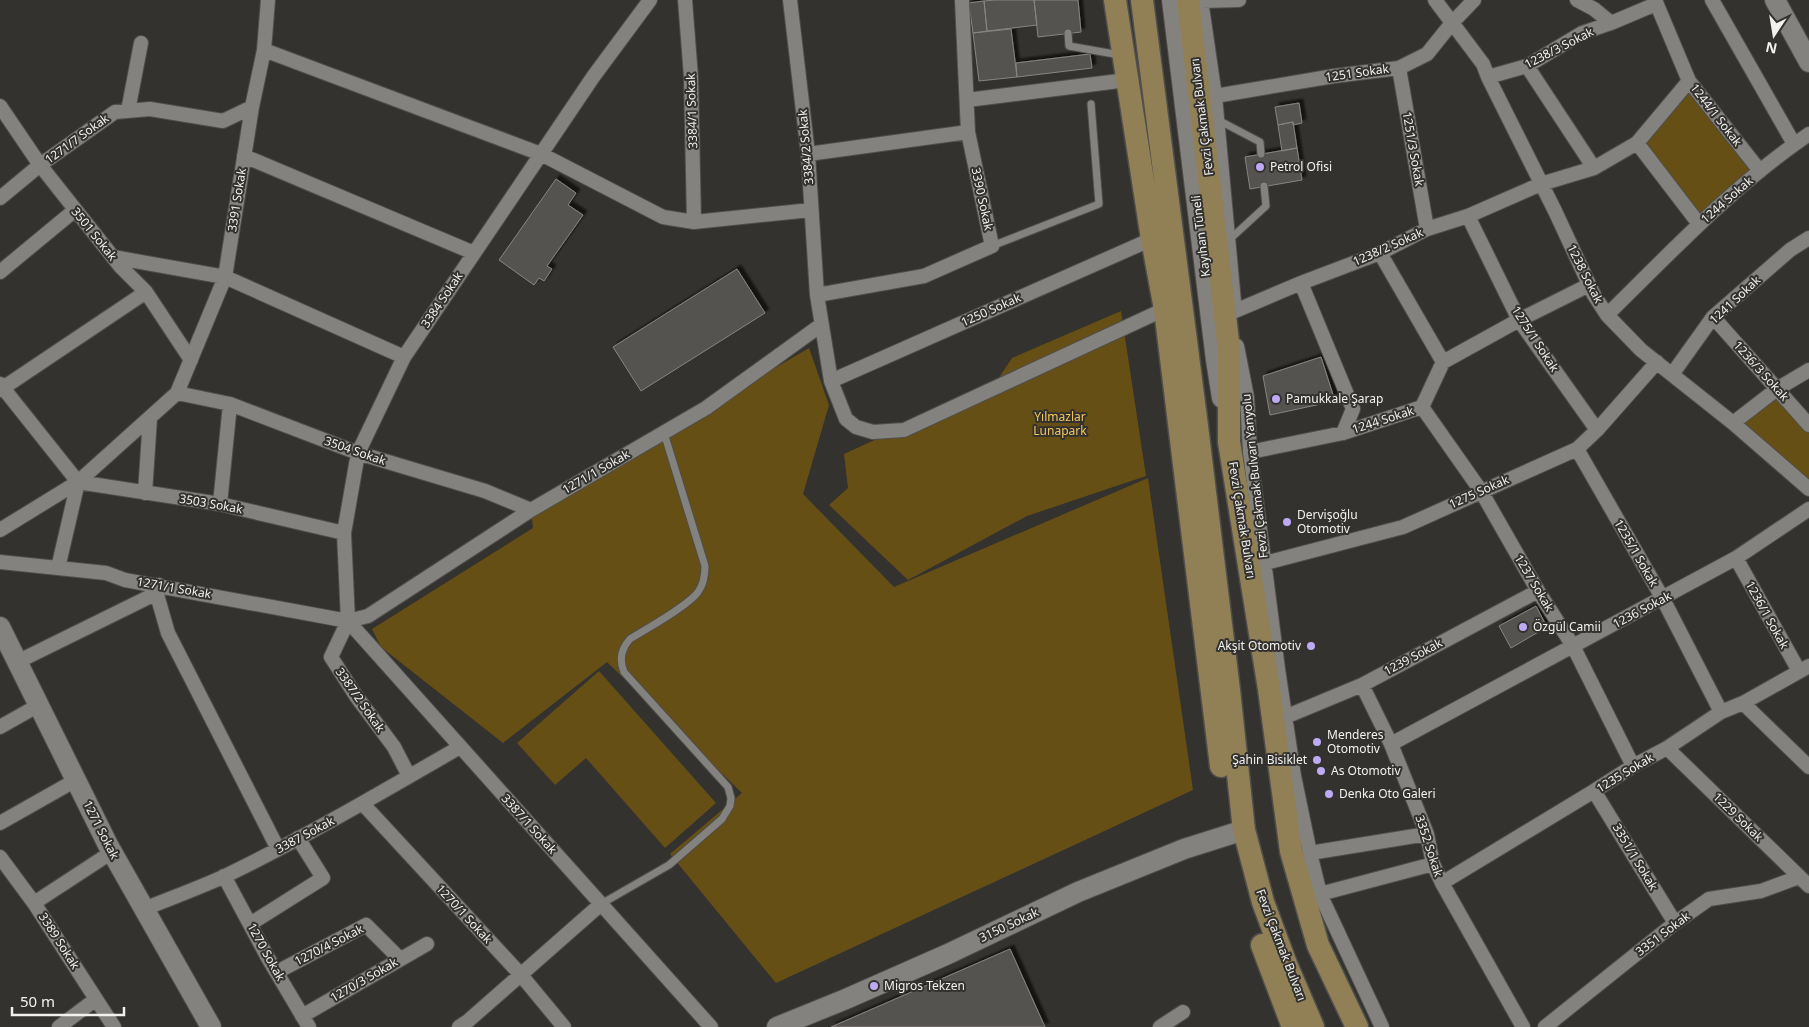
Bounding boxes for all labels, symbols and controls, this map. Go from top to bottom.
north arrow [1749,10,1799,60]
street label: 1238/3 Sokak [1521,23,1597,72]
text: N [1764,38,1779,59]
street label: Fevzi Çakmak Bulvarı [1186,57,1217,177]
street label: 1251 Sokak [1324,60,1390,85]
street label: 3384/1 Sokak [682,73,701,149]
street label: 1244/1 Sokak [1687,80,1747,150]
street label: 3384/2 Sokak [794,108,817,185]
street label: 1271/7 Sokak [41,109,113,168]
street label: 1251/3 Sokak [1399,110,1429,188]
place label: Petrol Ofisi [1270,158,1332,175]
marker: Petrol Ofisi [1254,161,1266,173]
street label: 3391 Sokak [223,166,250,233]
street label: 3390 Sokak [968,166,998,233]
street label: 1244 Sokak [1697,172,1757,227]
street label: Kayıhan Tüneli [1187,194,1214,278]
street label: 3501 Sokak [68,203,121,264]
street label: 1238/2 Sokak [1350,223,1426,270]
street label: 1238 Sokak [1563,241,1608,307]
street label: 3384 Sokak [417,268,467,331]
street label: 1241 Sokak [1705,271,1764,328]
street label: 1250 Sokak [958,289,1024,330]
street label: 1275/1 Sokak [1508,303,1563,375]
street label: 1236/3 Sokak [1730,337,1793,405]
place label: Pamukkale Şarap [1286,390,1383,407]
street label: Fevzi Çakmak Bulvarı Yanyolu [1239,393,1271,559]
marker: Pamukkale Şarap [1270,393,1282,405]
street label: 1244 Sokak [1350,401,1416,437]
park label: Yılmazlar Lunapark [1033,408,1087,439]
street label: 3504 Sokak [322,432,389,469]
street label: 1271/1 Sokak [559,445,633,498]
street label: Fevzi Çakmak Bulvarı [1226,461,1258,579]
street label: 1275 Sokak [1446,471,1512,512]
street label: 3503 Sokak [178,490,245,518]
place label: Dervişoğlu Otomotiv [1297,506,1358,537]
marker: Dervişoğlu Otomotiv [1281,516,1293,528]
street label: 1235/1 Sokak [1610,516,1663,590]
street label: 1237 Sokak [1511,551,1558,615]
street label: 1271/1 Sokak [136,573,213,603]
street label: 1236/1 Sokak [1742,578,1793,652]
street label: 1236 Sokak [1610,587,1675,632]
place label: Özgül Camii [1533,618,1601,635]
marker: Özgül Camii [1517,621,1529,633]
street label: 1239 Sokak [1381,634,1446,679]
place label: Akşit Otomotiv [1218,637,1302,654]
marker: Akşit Otomotiv [1305,640,1317,652]
street label: 3387/2 Sokak [332,664,389,736]
place label: Menderes Otomotiv [1327,726,1384,757]
marker: Menderes Otomotiv [1311,736,1323,748]
street label: 1235 Sokak [1593,749,1657,796]
place label: Şahin Bisiklet [1232,751,1308,768]
marker: Şahin Bisiklet [1311,754,1323,766]
place label: As Otomotiv [1331,762,1401,779]
marker: As Otomotiv [1315,765,1327,777]
place label: Denka Oto Galeri [1339,785,1436,802]
marker: Denka Oto Galeri [1323,788,1335,800]
street label: 1229 Sokak [1709,788,1768,845]
street label: 3387/1 Sokak [498,790,561,858]
street label: 1271 Sokak [79,797,124,863]
street label: 3387 Sokak [273,812,338,857]
street label: 3352 Sokak [1412,813,1448,879]
street label: 3351/1 Sokak [1609,820,1662,894]
street label: 1270/1 Sokak [432,880,497,947]
street label: Fevzi Çakmak Bulvarı [1252,887,1311,1003]
street label: 3150 Sokak [976,903,1042,946]
street label: 3351 Sokak [1632,907,1694,960]
street label: 3389 Sokak [35,909,84,973]
street label: 1270 Sokak [243,920,290,984]
street label: 1270/4 Sokak [291,920,367,969]
street label: 1270/3 Sokak [327,953,401,1006]
place label: Migros Tekzen [884,977,965,994]
marker: Migros Tekzen [868,980,880,992]
scale bar [12,984,125,1016]
text: 50 m [20,991,55,1011]

